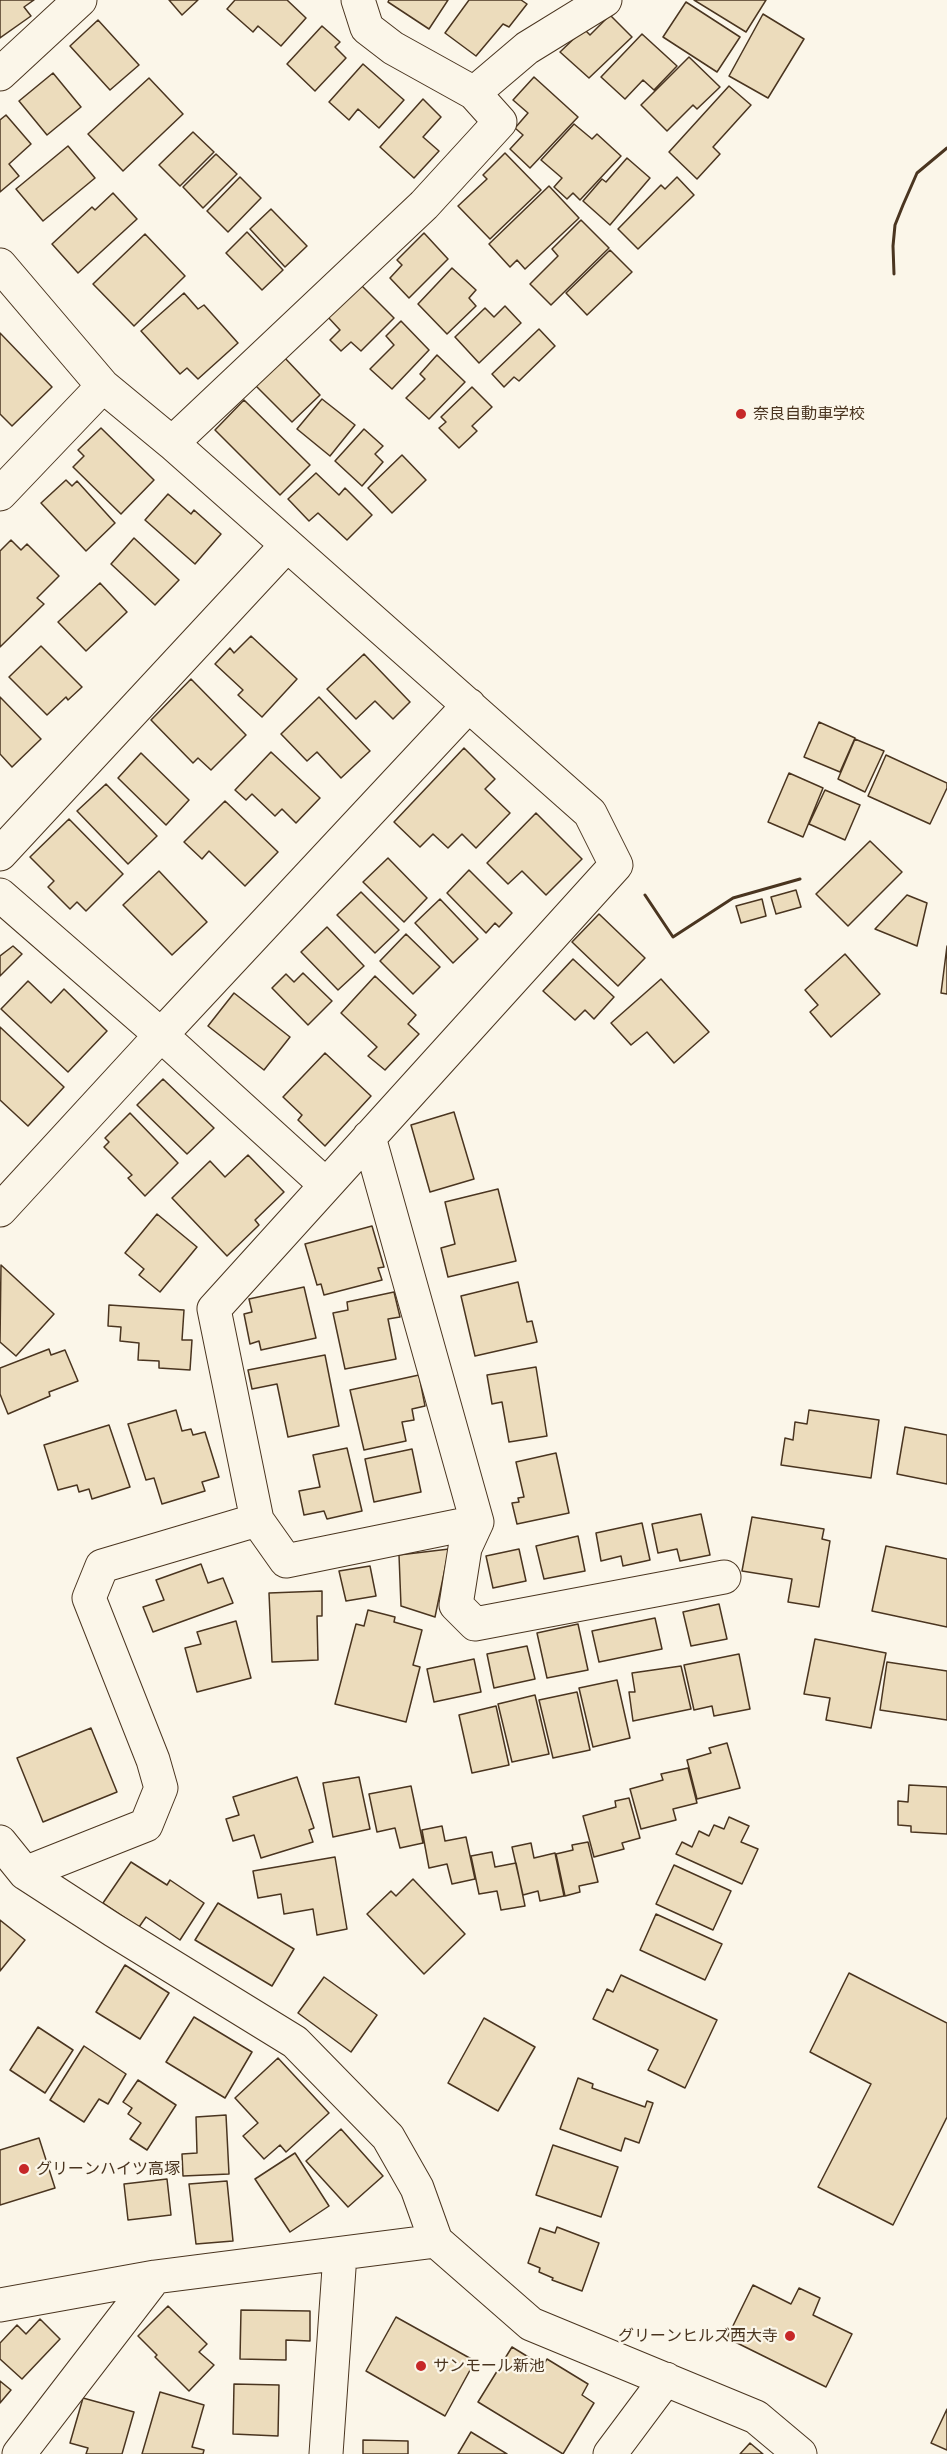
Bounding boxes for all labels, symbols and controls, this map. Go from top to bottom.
place label: 奈良自動車学校 [753,404,865,424]
marker: 奈良自動車学校 [734,407,748,421]
place label: グリーンハイツ高塚 [36,2159,180,2179]
marker: グリーンハイツ高塚 [17,2162,31,2176]
place label: グリーンヒルズ西大寺 [618,2326,778,2346]
marker: グリーンヒルズ西大寺 [783,2329,797,2343]
place label: サンモール新池 [433,2356,545,2376]
marker: サンモール新池 [414,2359,428,2373]

